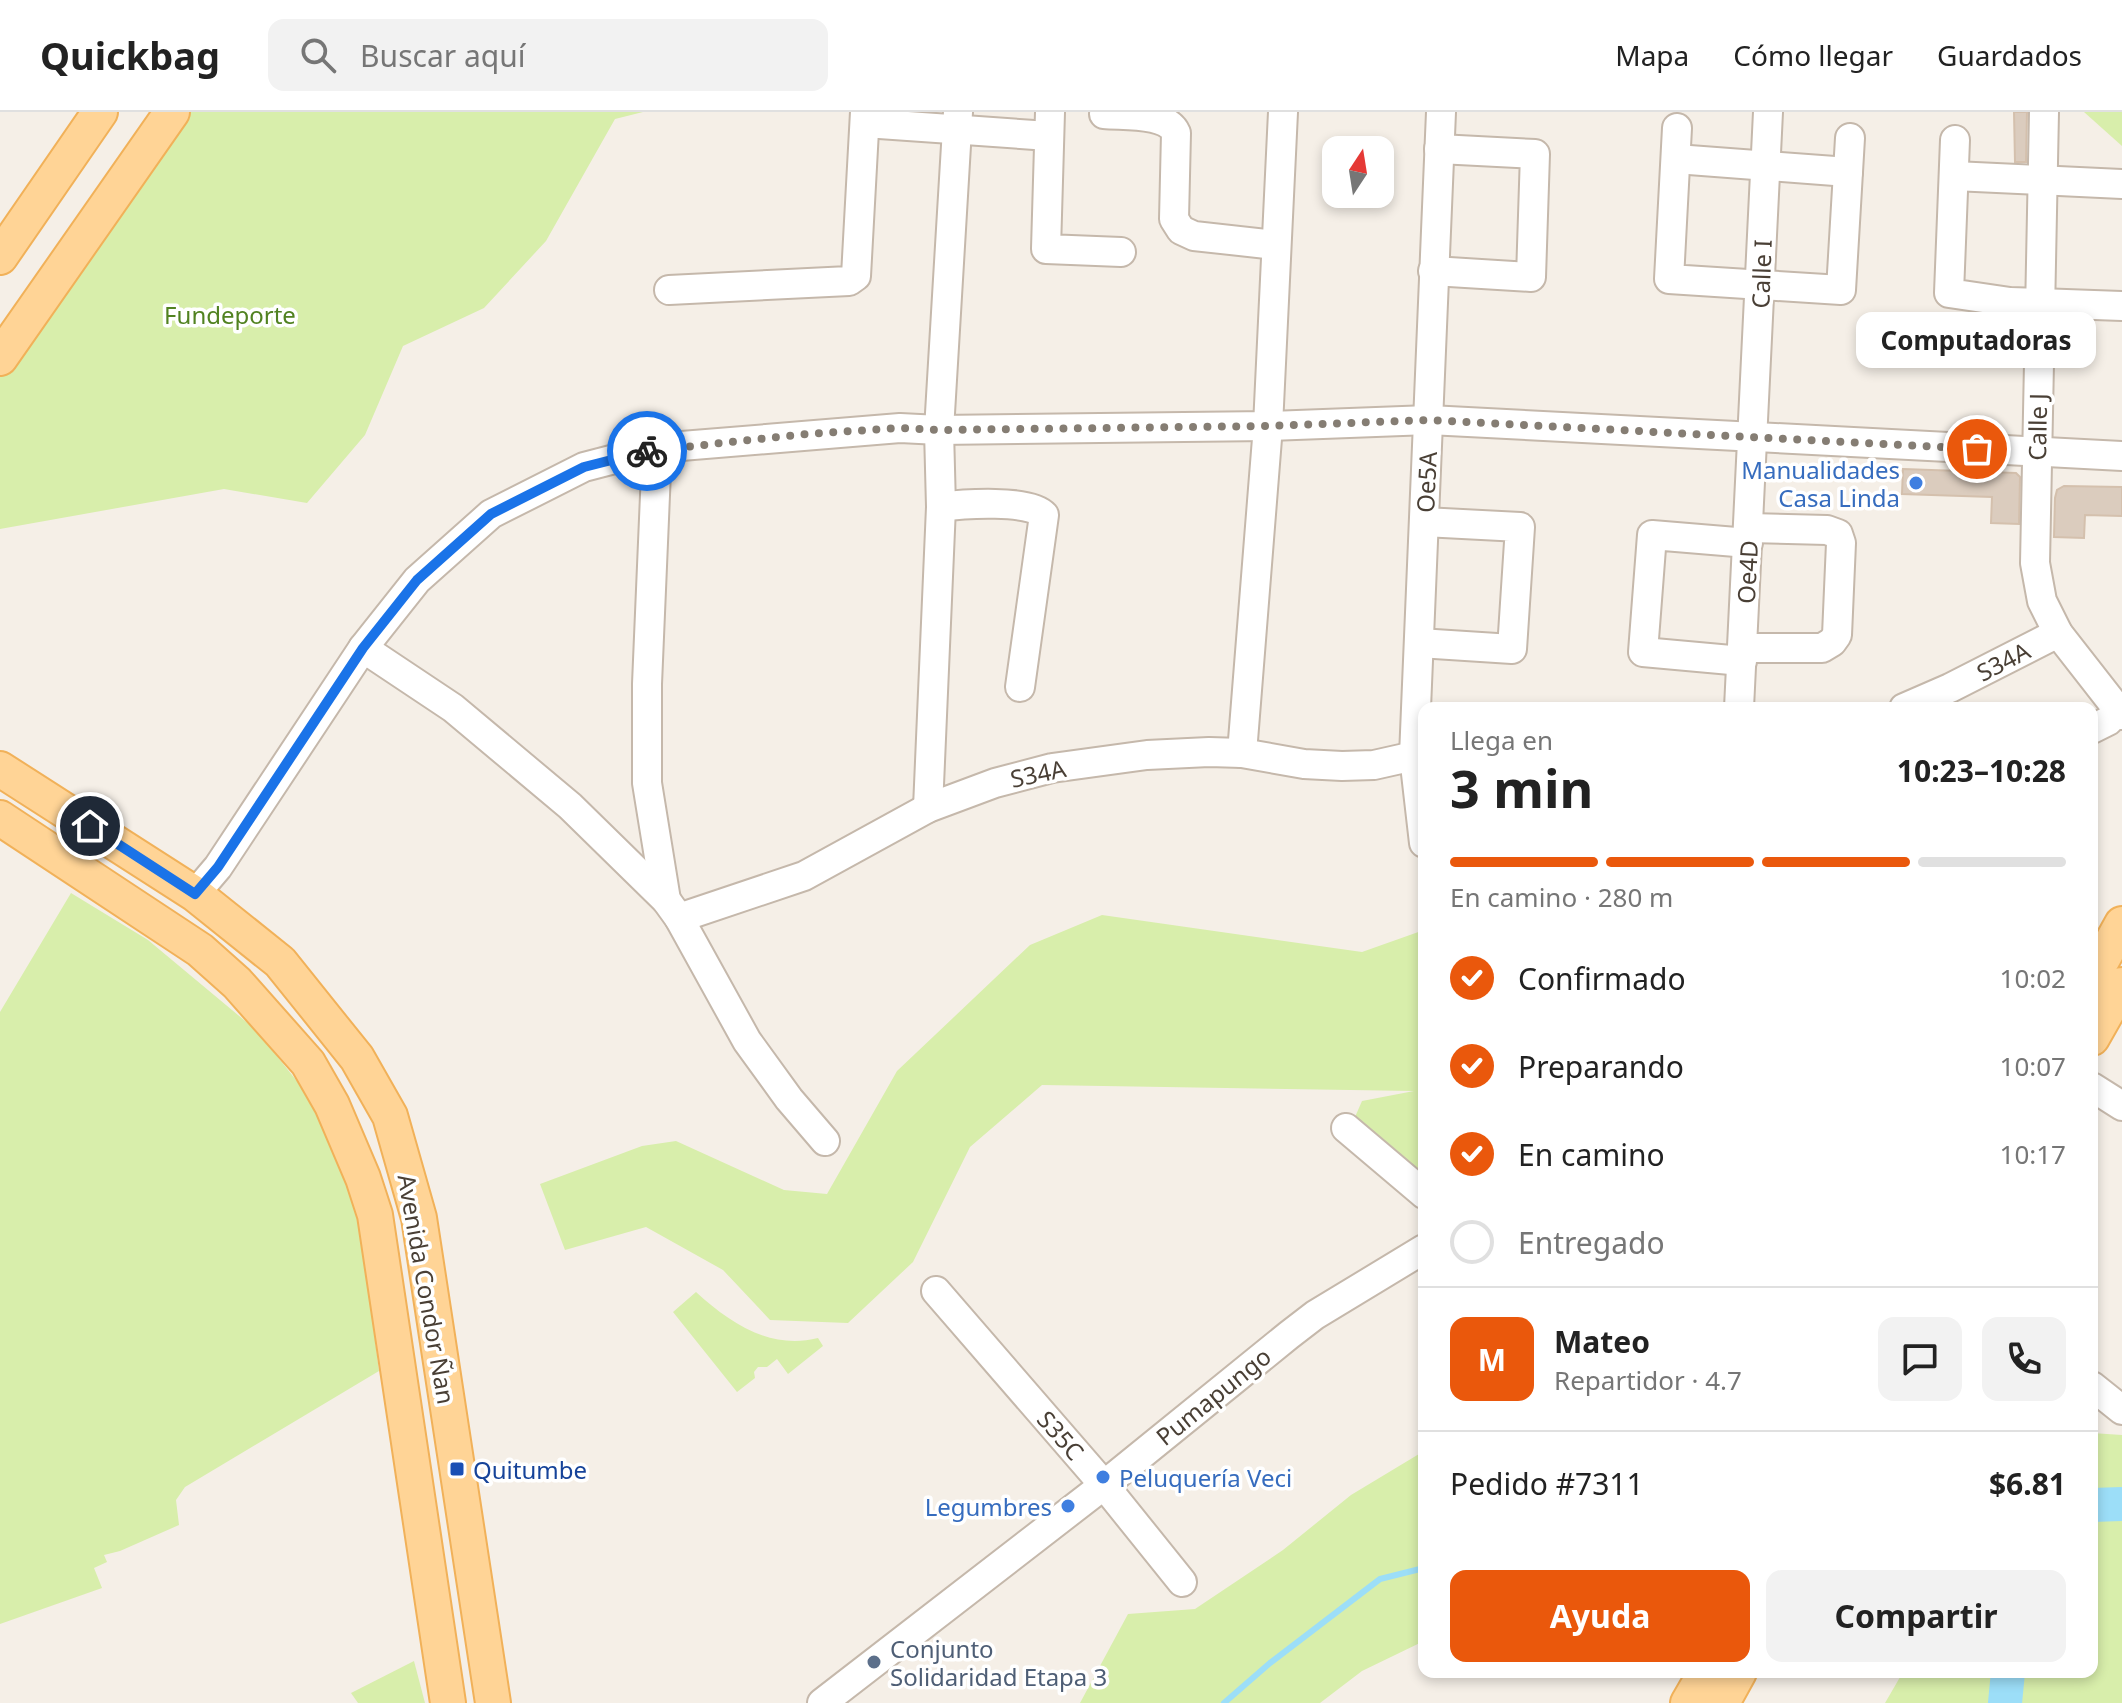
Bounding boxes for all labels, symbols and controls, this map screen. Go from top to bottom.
search box [268,19,828,91]
text: Quickbag [40,29,220,81]
icon: search [296,33,340,77]
text: Buscar aquí [360,35,525,76]
text: Mapa [1615,36,1689,74]
text: Cómo llegar [1733,36,1893,74]
text: Guardados [1937,36,2082,74]
north arrow [1322,136,1394,208]
map controls [1322,136,1394,208]
street label: Calle I [1743,239,1779,309]
park label: Fundeporte [164,298,296,331]
callout: Computadoras [1857,313,2097,369]
text: Computadoras [1881,322,2071,358]
street label: Calle J [2020,393,2054,461]
courier [607,411,687,491]
pin [1943,415,2011,483]
icon: bag [1955,427,1999,471]
icon: bike [625,429,669,473]
street label: Oe5A [1408,450,1444,514]
place label: Manualidades Casa Linda [1741,453,1900,514]
marker: Manualidades Casa Linda [1907,474,1925,492]
street label: Oe4D [1729,539,1765,605]
street label: S34A [1971,633,2036,688]
text: Llega en [1450,722,1553,758]
text: 10:23–10:28 [1897,750,2066,791]
street label: S34A [1007,751,1069,795]
text: 3 min [1450,752,1593,823]
pin [56,792,124,860]
icon: home [68,804,112,848]
text: En camino · 280 m [1450,879,1673,915]
icon: check [1450,956,1494,1000]
text: Confirmado [1518,958,1686,999]
text: 10:02 [2000,960,2066,996]
icon: check [1450,1044,1494,1088]
text: Preparando [1518,1046,1684,1087]
text: 10:07 [2000,1048,2066,1084]
icon: check [1450,1132,1494,1176]
text: En camino [1518,1134,1665,1175]
text: 10:17 [2000,1136,2066,1172]
street label: Avenida Condor Ñan [391,1171,463,1407]
text: Entregado [1518,1222,1665,1263]
button: chat [1878,1317,1962,1401]
button: phone [1982,1317,2066,1401]
text: Mateo [1554,1321,1650,1362]
street label: Pumapungo [1149,1339,1277,1453]
text: M [1478,1339,1506,1380]
text: Repartidor · 4.7 [1554,1362,1742,1398]
street label: S35C [1030,1403,1092,1467]
place label: Quitumbe [473,1453,587,1486]
marker: Quitumbe [448,1460,466,1478]
place label: Peluquería Veci [1119,1461,1292,1494]
text: Pedido #7311 [1450,1463,1644,1504]
text: $6.81 [1989,1463,2066,1504]
marker: Peluquería Veci [1094,1468,1112,1486]
place label: Legumbres [925,1490,1052,1523]
marker: Legumbres [1059,1497,1077,1515]
button: Ayuda [1450,1570,1750,1662]
button: Compartir [1766,1570,2066,1662]
place label: Conjunto Solidaridad Etapa 3 [890,1632,1107,1693]
marker: Conjunto Solidaridad Etapa 3 [865,1653,883,1671]

